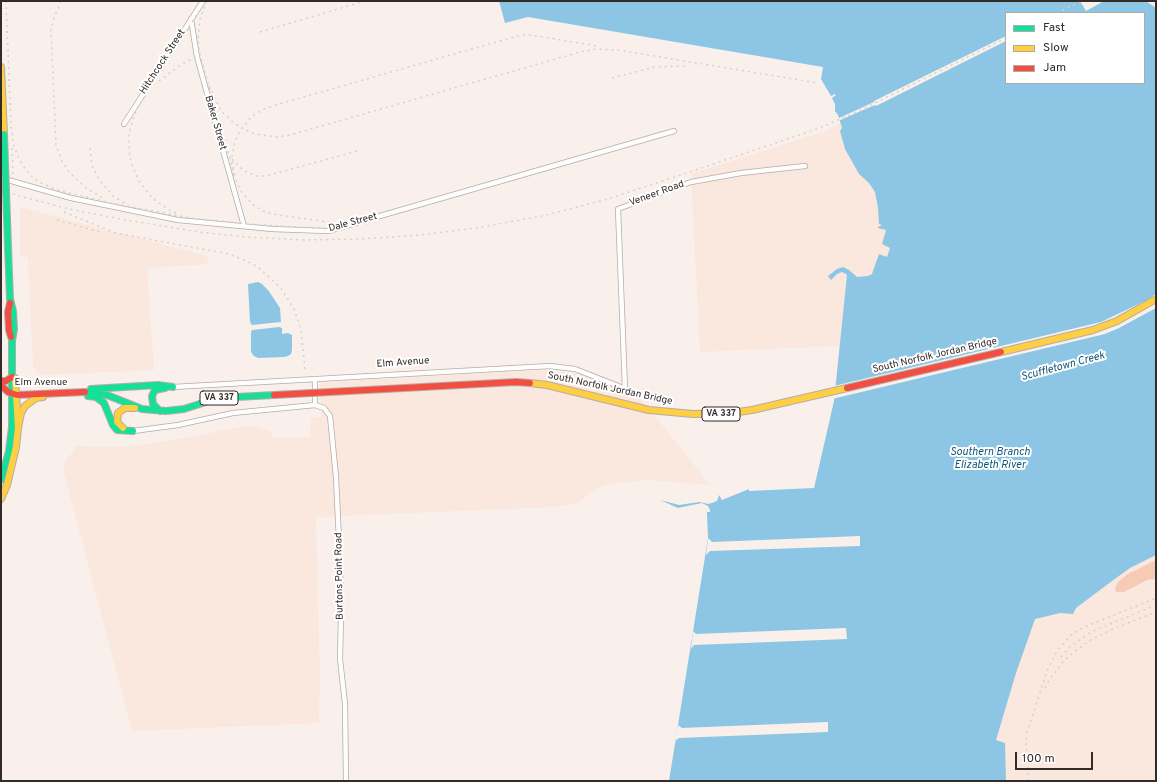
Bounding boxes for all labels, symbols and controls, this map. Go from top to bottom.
legend [1005,12,1145,84]
text: Fast [1043,20,1065,36]
street label: Hitchcock Street [138,27,188,97]
text: Slow [1043,40,1069,56]
text: Jam [1043,60,1066,76]
street label: Baker Street [201,94,229,152]
street label: Veneer Road [628,179,686,209]
street label: Dale Street [327,211,379,235]
street label: South Norfolk Jordan Bridge [872,336,998,376]
water label: Scuffletown Creek [1020,349,1106,385]
street label: Elm Avenue [376,355,430,371]
street label: South Norfolk Jordan Bridge [547,370,673,408]
street label: Elm Avenue [15,377,67,389]
road number: VA 337 [200,391,238,405]
road number: VA 337 [702,407,740,421]
water label: Southern Branch Elizabeth River [950,446,1030,472]
street label: Burtons Point Road [333,532,347,620]
scale bar [1017,744,1095,770]
text: 100 m [1022,751,1055,767]

